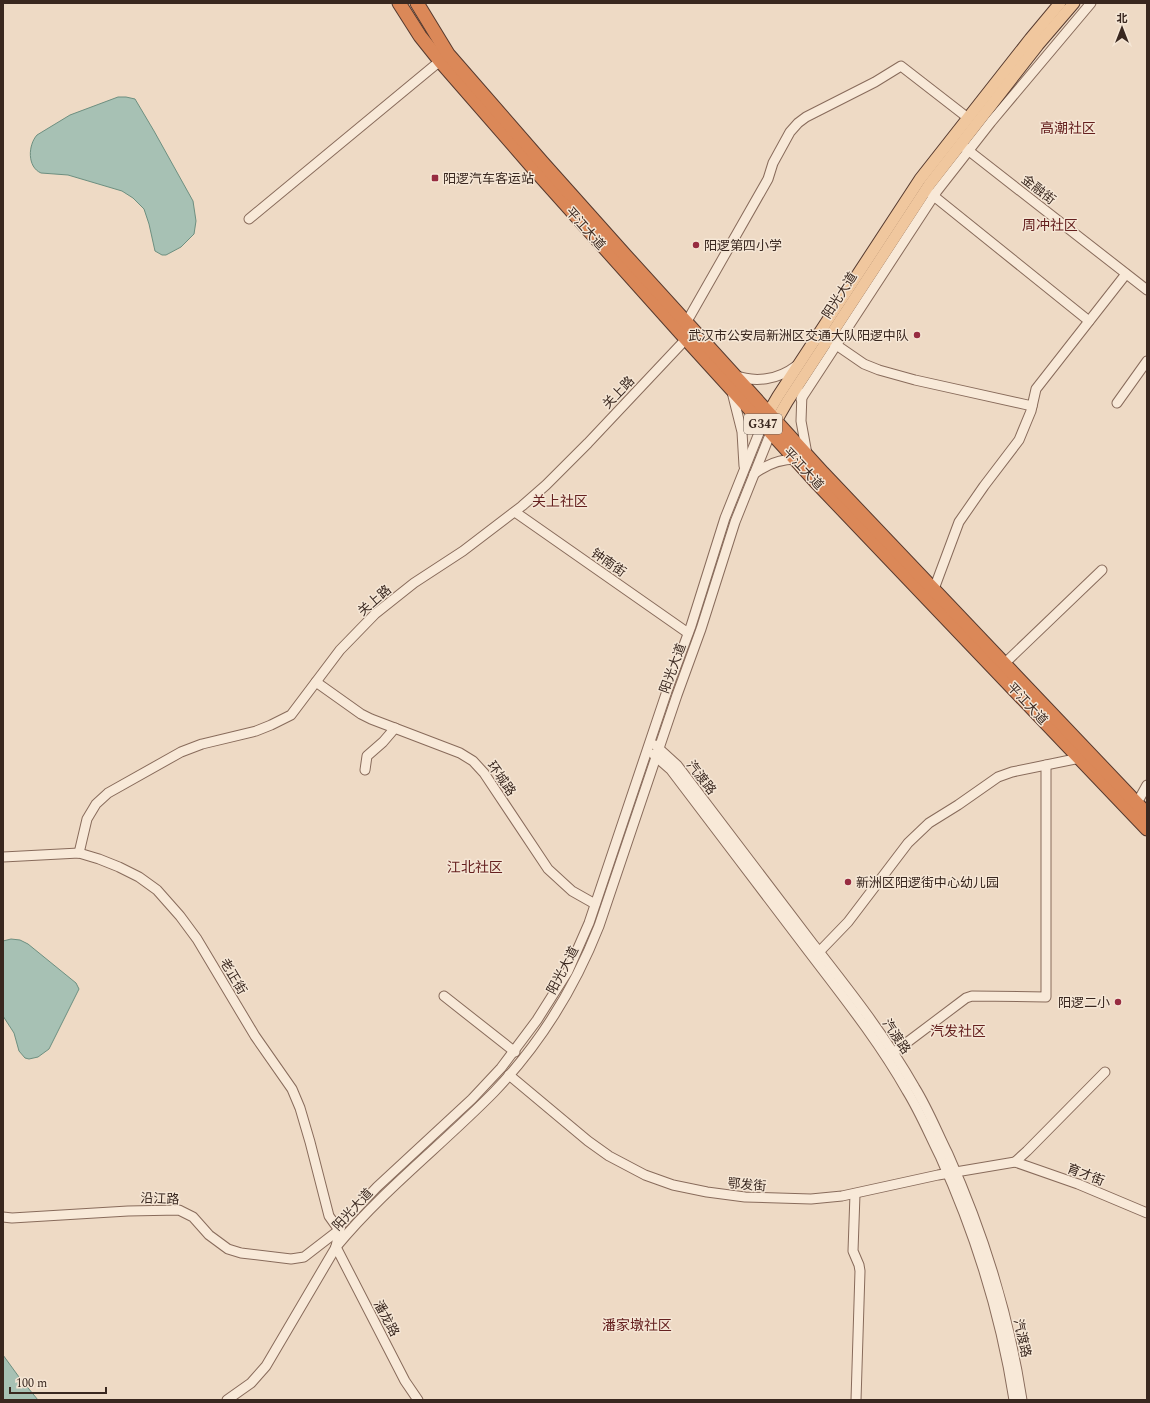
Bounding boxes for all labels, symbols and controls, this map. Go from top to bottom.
north arrow [1102,8,1142,48]
text: 北 [1117,10,1128,27]
district label: 高潮社区 [1040,118,1096,139]
place label: 阳逻汽车客运站 [443,169,534,189]
street label: 金融街 [1017,170,1060,210]
marker: 阳逻汽车客运站 [430,173,440,183]
street label: 平江大道 [560,203,610,255]
district label: 周冲社区 [1022,215,1078,236]
place label: 阳逻第四小学 [704,236,782,256]
marker: 阳逻第四小学 [691,240,701,250]
street label: 阳光大道 [817,268,862,323]
place label: 武汉市公安局新洲区交通大队阳逻中队 [688,326,909,346]
marker: 武汉市公安局新洲区交通大队阳逻中队 [912,330,922,340]
street label: 关上路 [598,372,639,414]
road number: G347 [744,414,782,434]
street label: 平江大道 [778,443,828,495]
district label: 关上社区 [532,491,588,512]
street label: 钟南街 [587,543,630,582]
street label: 关上路 [353,580,396,621]
street label: 阳光大道 [655,640,691,696]
street label: 平江大道 [1002,678,1052,730]
street label: 汽渡路 [681,756,721,799]
street label: 环城路 [482,757,521,800]
district label: 江北社区 [447,857,503,878]
place label: 新洲区阳逻街中心幼儿园 [856,873,999,893]
marker: 新洲区阳逻街中心幼儿园 [843,877,853,887]
street label: 阳光大道 [542,943,584,998]
street label: 老正街 [215,955,252,998]
place label: 阳逻二小 [1058,993,1110,1013]
marker: 阳逻二小 [1113,997,1123,1007]
street label: 汽渡路 [877,1015,915,1058]
district label: 汽发社区 [930,1021,986,1042]
street label: 育才街 [1064,1159,1107,1191]
street label: 鄂发街 [727,1173,767,1197]
street label: 阳光大道 [328,1184,378,1236]
street label: 沿江路 [140,1188,180,1210]
street label: 潘龙路 [368,1297,404,1340]
district label: 潘家墩社区 [602,1315,672,1336]
street label: 汽渡路 [1008,1317,1036,1359]
scale bar [10,1369,106,1395]
text: 100 m [16,1374,47,1393]

